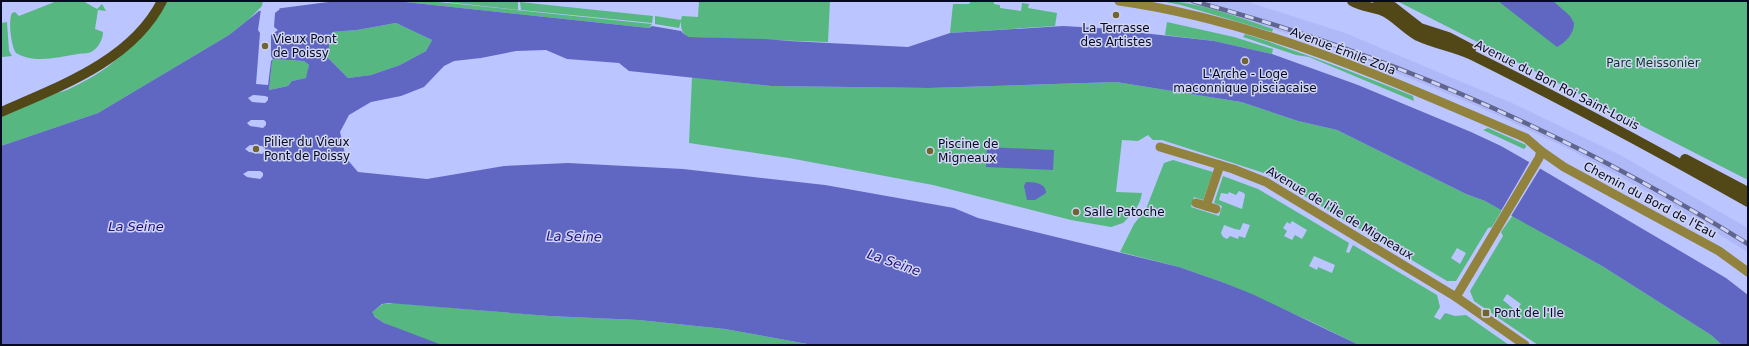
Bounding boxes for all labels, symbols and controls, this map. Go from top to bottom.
marker: La Terrasse des Artistes [1111,10,1121,20]
place label: La Terrasse des Artistes [1081,21,1151,49]
street label: Avenue Émile Zola [1288,23,1398,78]
place label: Vieux Pont de Poissy [273,32,337,60]
street label: Avenue du Bon Roi Saint-Louis [1472,37,1642,133]
marker: Vieux Pont de Poissy [260,41,270,51]
marker: L'Arche - Loge maconnique pisciacaise [1240,56,1250,66]
park label: Parc Meissonier [1606,56,1700,70]
place label: L'Arche - Loge maconnique pisciacaise [1173,67,1317,95]
place label: Pilier du Vieux Pont de Poissy [264,135,350,163]
place label: Piscine de Migneaux [938,137,998,165]
marker: Pilier du Vieux Pont de Poissy [251,144,261,154]
marker: Piscine de Migneaux [925,146,935,156]
street label: Chemin du Bord de l'Eau [1581,159,1719,241]
street label: Avenue de l'Île de Migneaux [1264,163,1417,263]
place label: Salle Patoche [1084,205,1165,219]
marker: Salle Patoche [1071,207,1081,217]
water label: La Seine [108,219,164,234]
water label: La Seine [546,229,602,244]
water label: La Seine [865,246,922,279]
place label: Pont de l'Ile [1494,306,1564,320]
marker: Pont de l'Ile [1481,308,1491,318]

